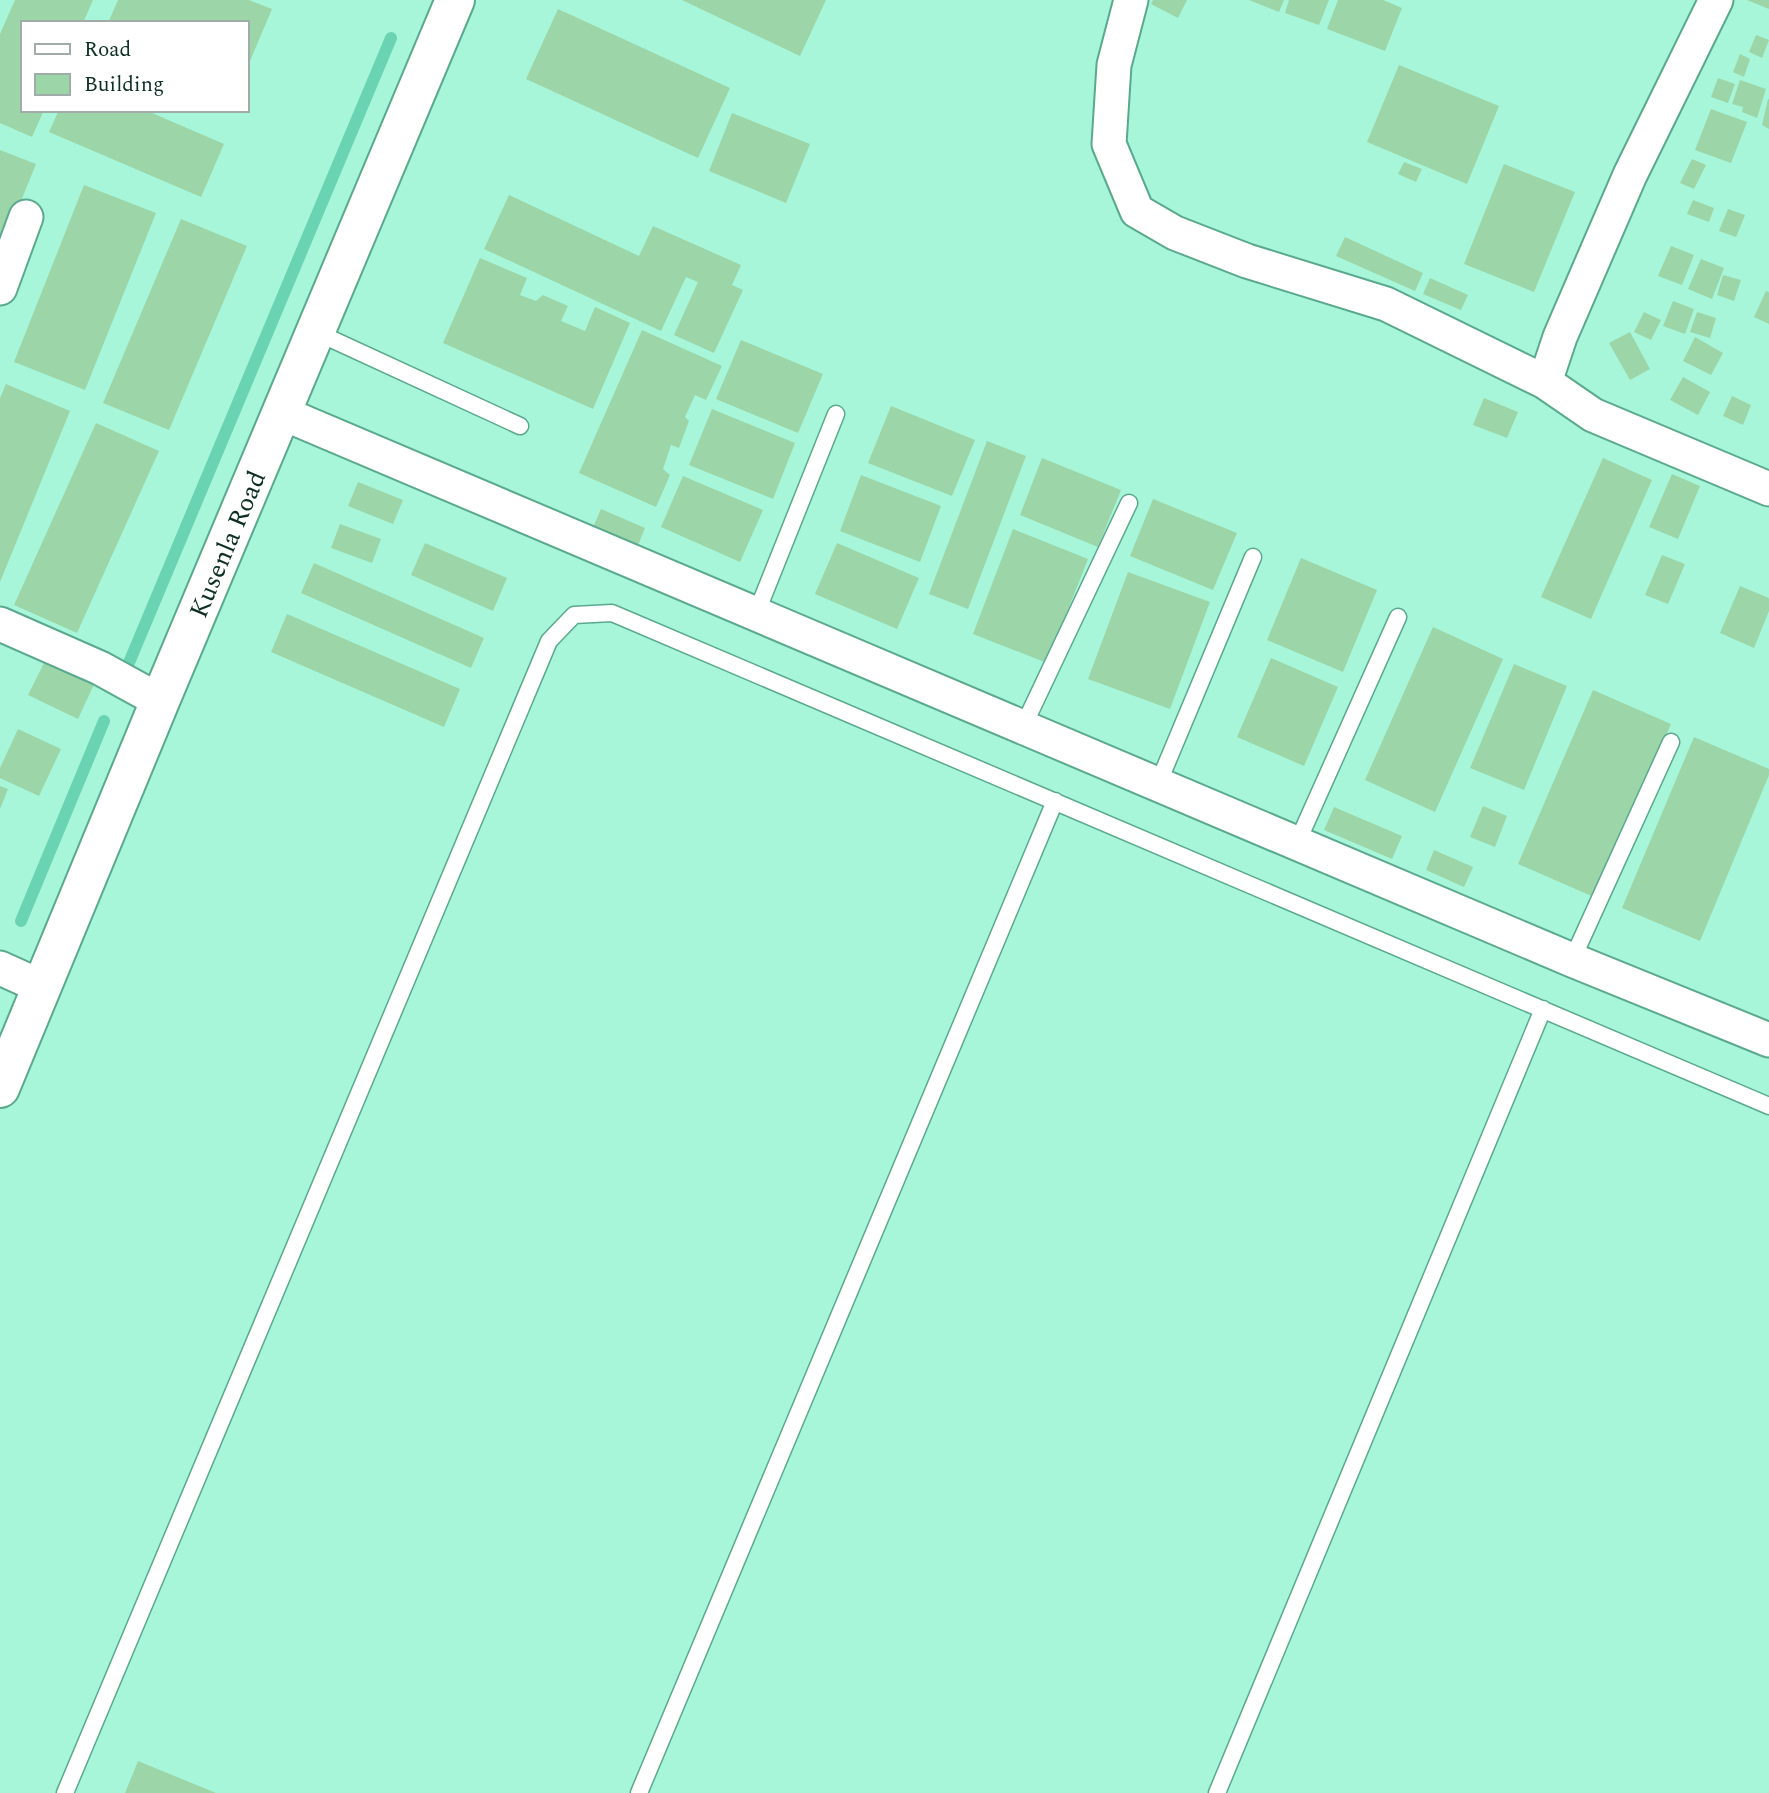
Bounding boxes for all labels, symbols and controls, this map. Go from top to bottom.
legend [21,21,248,112]
text: Road [84,34,131,66]
text: Building [84,69,164,101]
street label: Kusenla Road [179,464,277,624]

